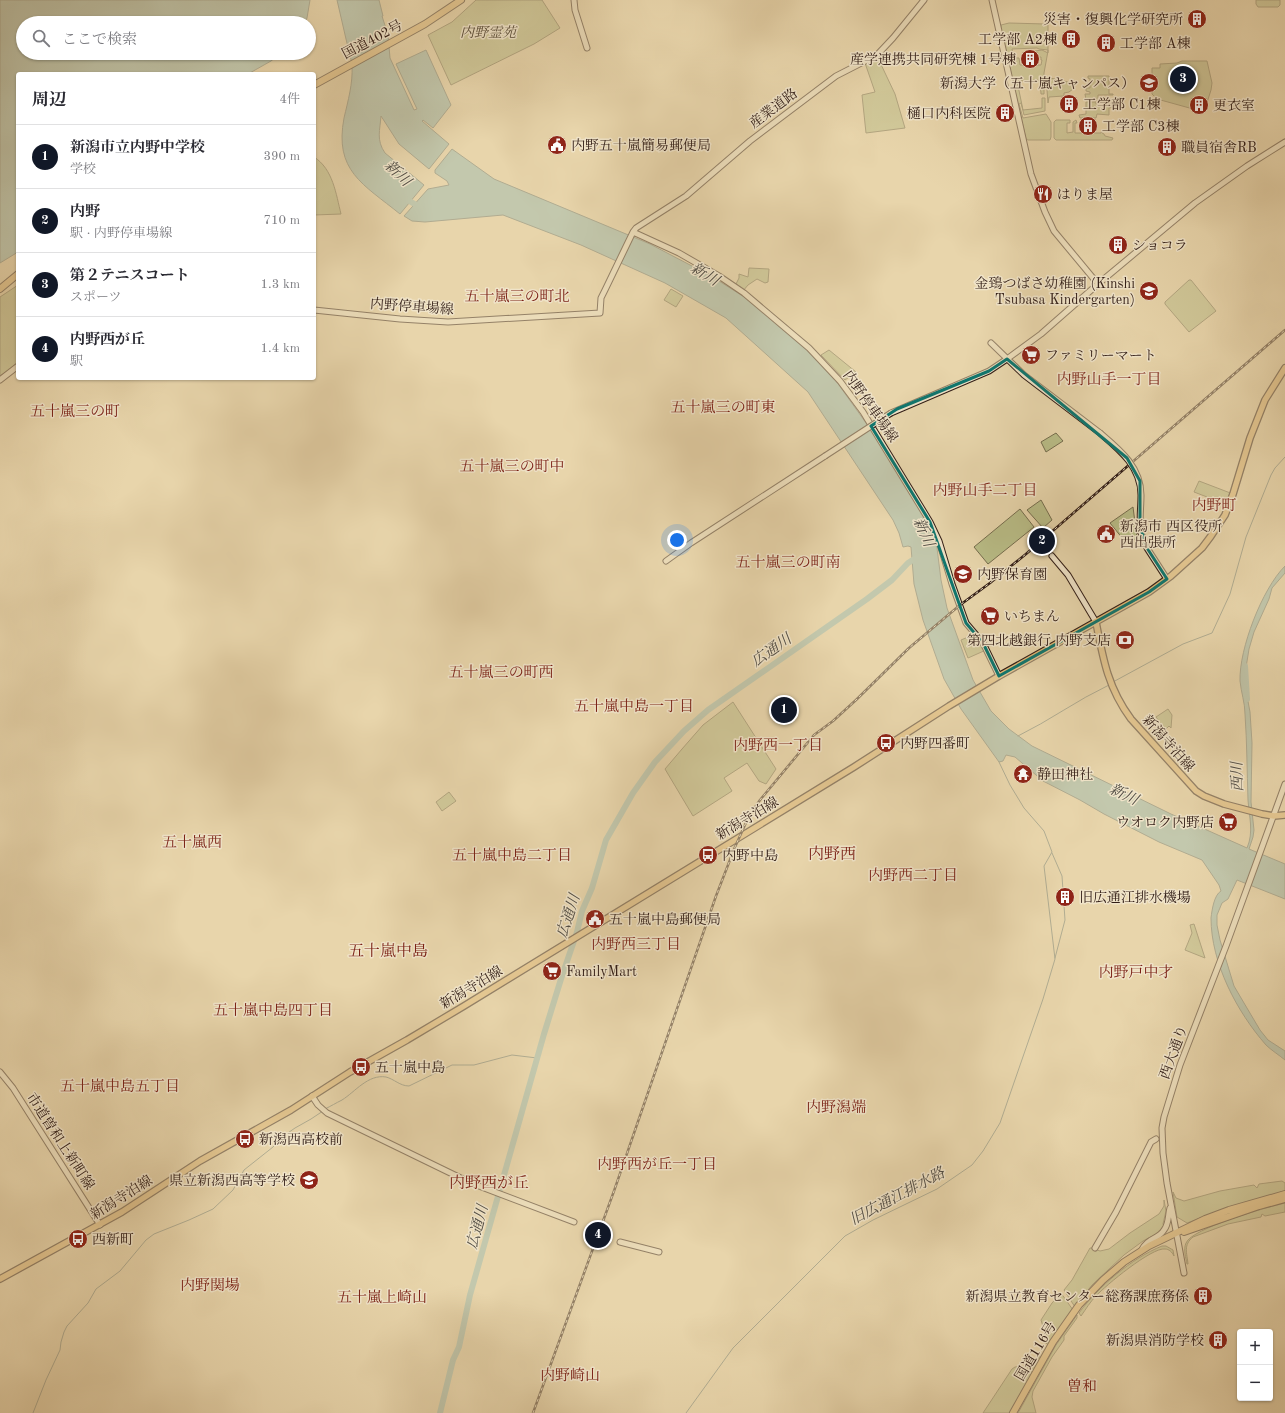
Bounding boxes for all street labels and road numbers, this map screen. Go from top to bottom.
street label: 国道402号 [339,17,405,62]
street label: 産業道路 [746,86,800,131]
street label: 内野停車場線 [370,296,454,317]
street label: 内野停車場線 [840,368,901,445]
street label: 新潟寺泊線 [1140,712,1198,774]
street label: 新潟寺泊線 [713,794,781,843]
street label: 新潟寺泊線 [437,963,505,1012]
street label: 西大通り [1157,1023,1190,1081]
street label: 市道曽和上新町線 [24,1090,97,1192]
street label: 新潟寺泊線 [88,1173,155,1222]
street label: 国道116号 [1012,1319,1059,1384]

